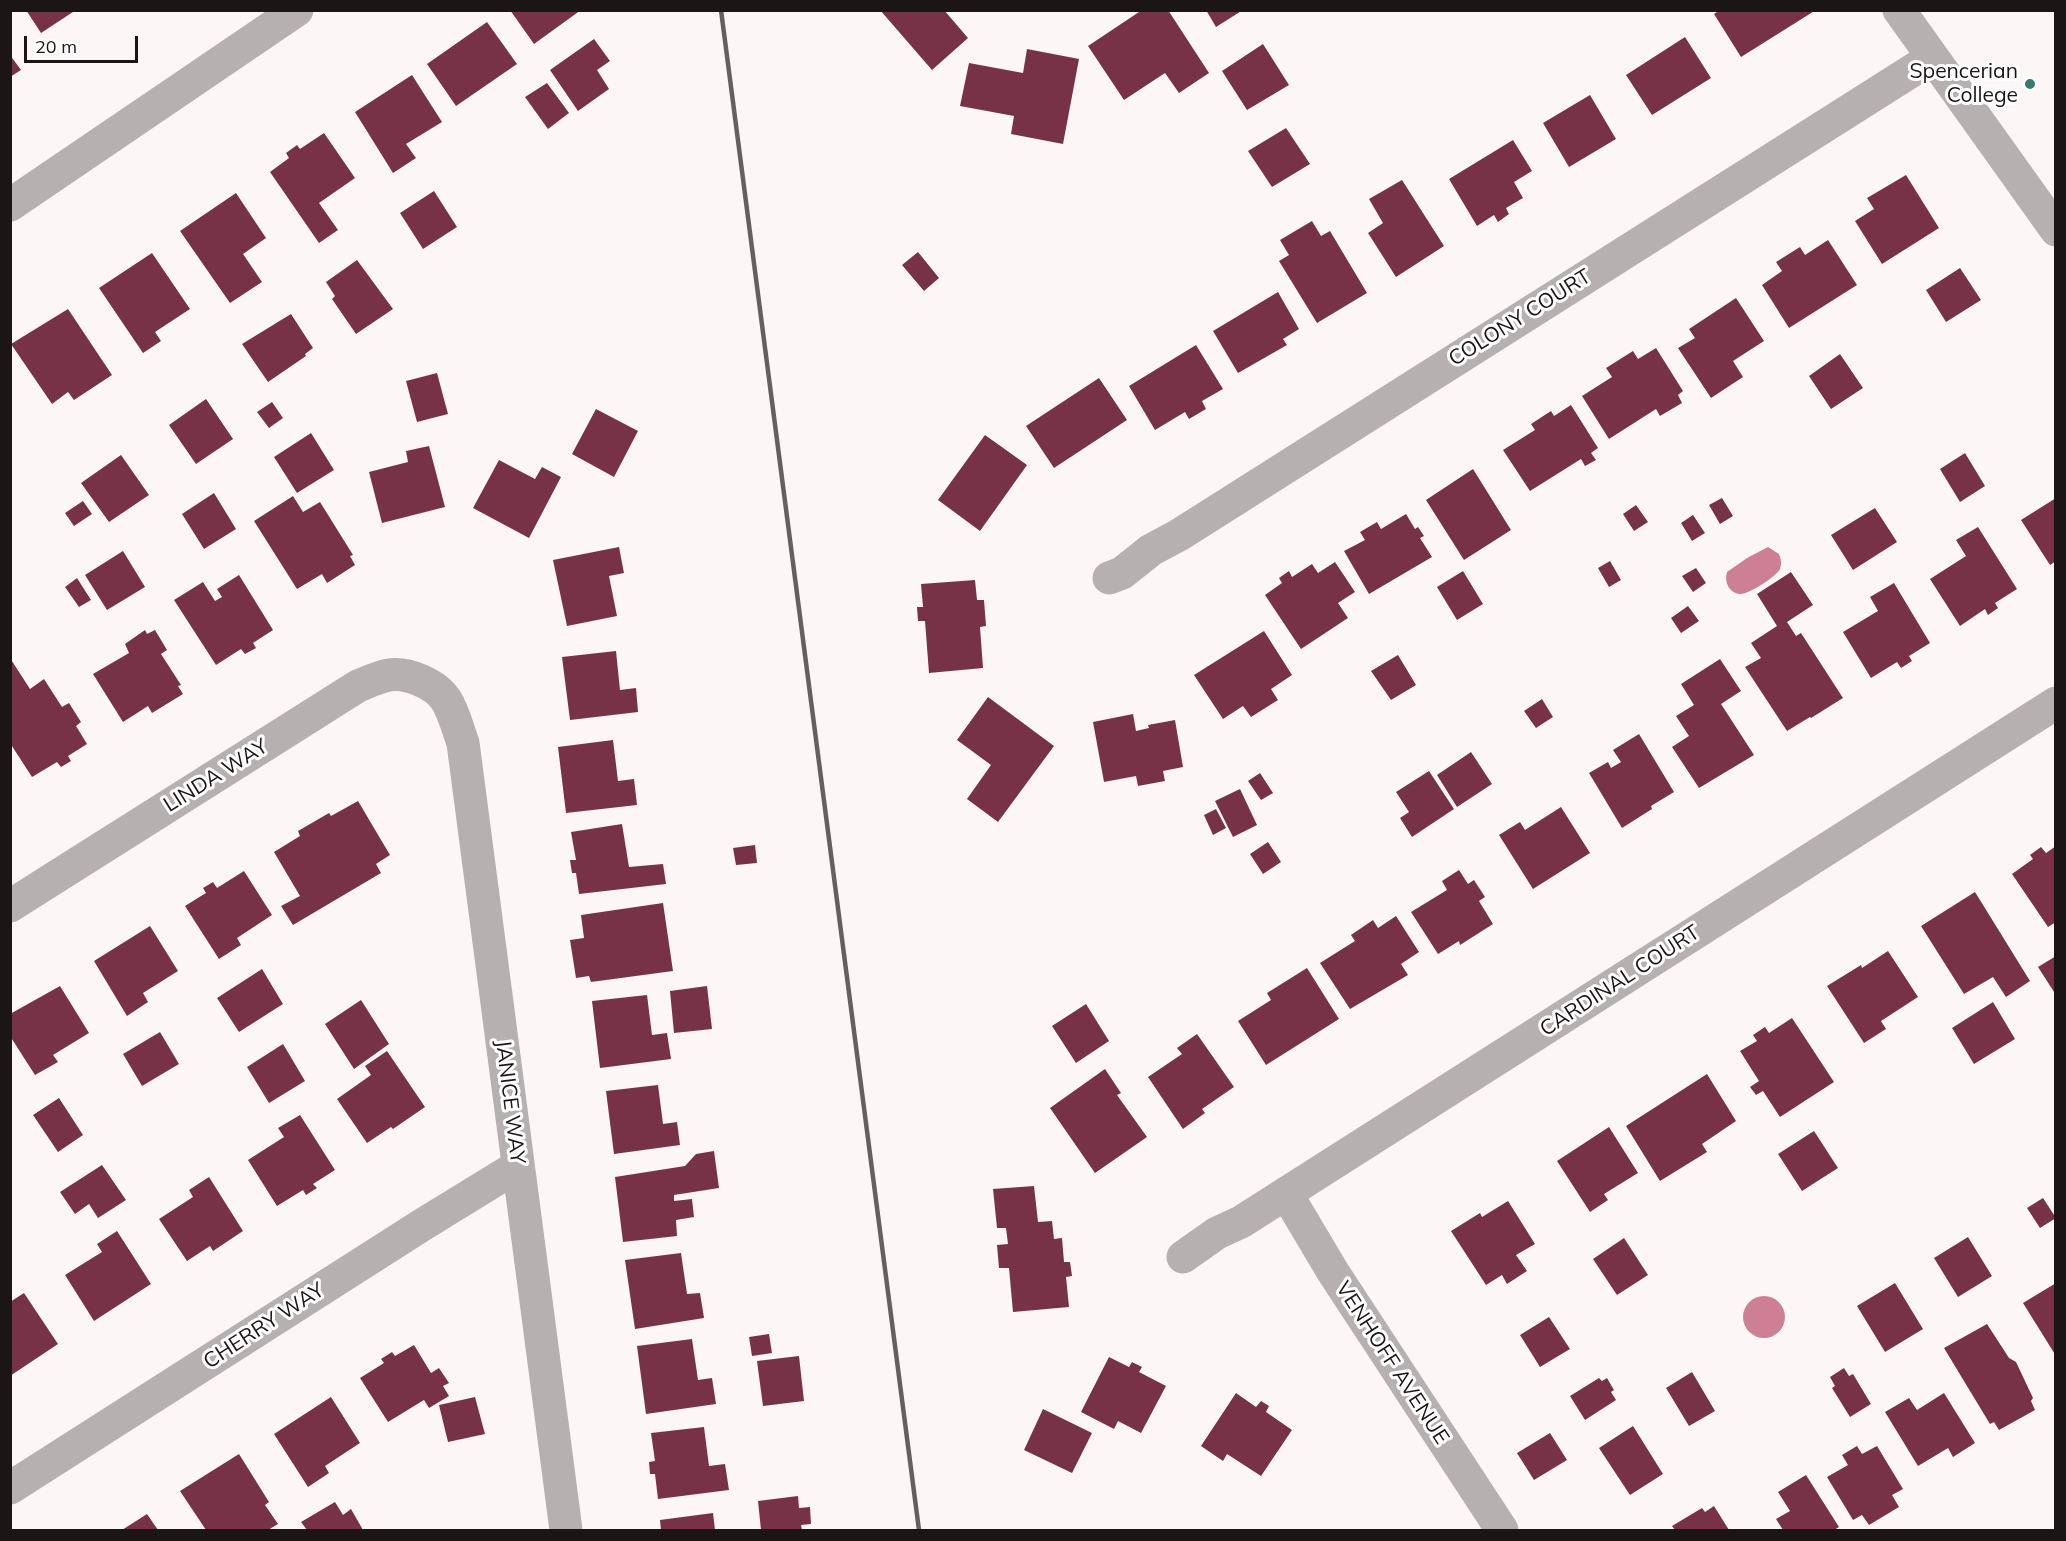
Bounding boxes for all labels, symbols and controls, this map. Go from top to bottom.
scale bar [27,24,141,62]
text: 20 m [35,35,77,58]
place label: Spencerian College [1909,59,2018,109]
marker: Spencerian College [2023,77,2037,91]
street label: COLONY COURT [1444,264,1596,372]
street label: LINDA WAY [159,734,273,818]
street label: CARDINAL COURT [1535,920,1705,1042]
street label: JANICE WAY [490,1039,530,1165]
street label: VENHOFF AVENUE [1330,1277,1454,1449]
street label: CHERRY WAY [199,1278,329,1374]

